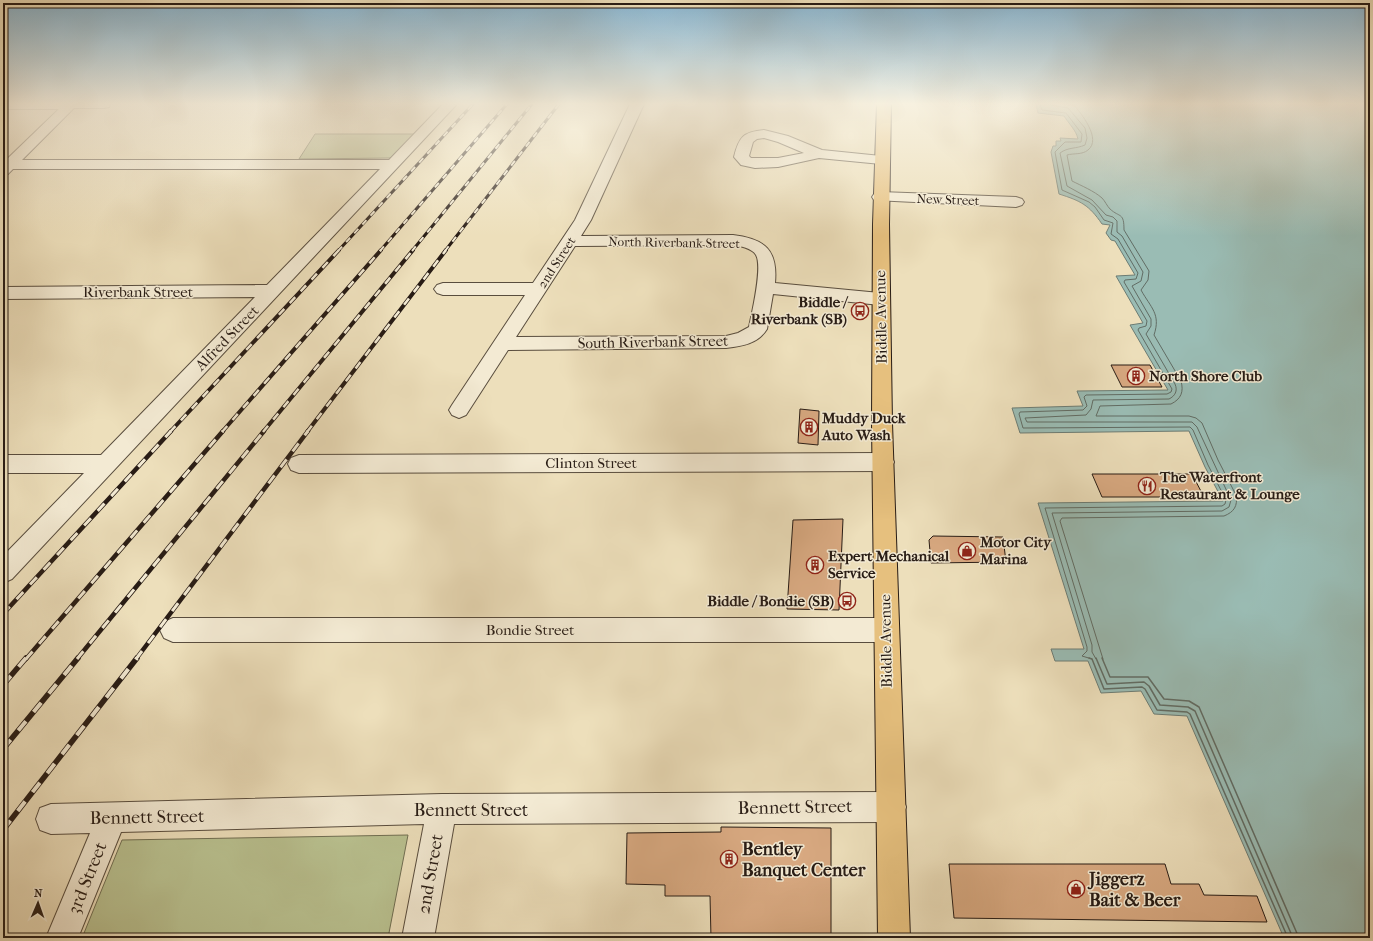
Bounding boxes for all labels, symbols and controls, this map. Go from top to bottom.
street label: New Street [916,191,980,208]
street label: 2nd Street [534,233,579,291]
street label: North Riverbank Street [608,234,740,251]
street label: Biddle Avenue [871,270,891,364]
street label: Riverbank Street [83,283,194,301]
place label: Biddle / Riverbank (SB) [751,293,849,328]
street label: Alfred Street [191,301,263,375]
bus stop icon: Biddle / Riverbank (SB) [850,301,870,321]
street label: South Riverbank Street [577,332,729,352]
building icon: North Shore Club [1126,366,1146,386]
place label: North Shore Club [1149,367,1262,385]
place label: Muddy Duck Auto Wash [821,409,907,444]
building icon: Muddy Duck Auto Wash [799,417,819,437]
street label: Clinton Street [545,454,637,472]
place label: The Waterfront Restaurant & Lounge [1159,468,1300,503]
restaurant icon: The Waterfront Restaurant & Lounge [1137,476,1157,496]
place label: Motor City Marina [979,533,1052,568]
shop icon: Motor City Marina [957,541,977,561]
place label: Expert Mechanical Service [828,547,950,582]
building icon: Expert Mechanical Service [805,555,825,575]
bus stop icon: Biddle / Bondie (SB) [837,591,857,611]
place label: Biddle / Bondie (SB) [707,592,834,610]
street label: Biddle Avenue [876,594,896,688]
street label: Bondie Street [486,621,575,639]
street label: Bennett Street [738,796,853,819]
street label: Bennett Street [414,800,529,821]
street label: Bennett Street [90,806,205,829]
street label: 2nd Street [413,832,448,916]
street label: 3rd Street [63,838,112,917]
place label: Bentley Banquet Center [742,839,866,881]
building icon: Bentley Banquet Center [719,849,739,869]
place label: Jiggerz Bait & Beer [1087,869,1181,911]
shop icon: Jiggerz Bait & Beer [1066,879,1086,899]
north arrow [18,883,58,923]
text: N [34,887,43,900]

